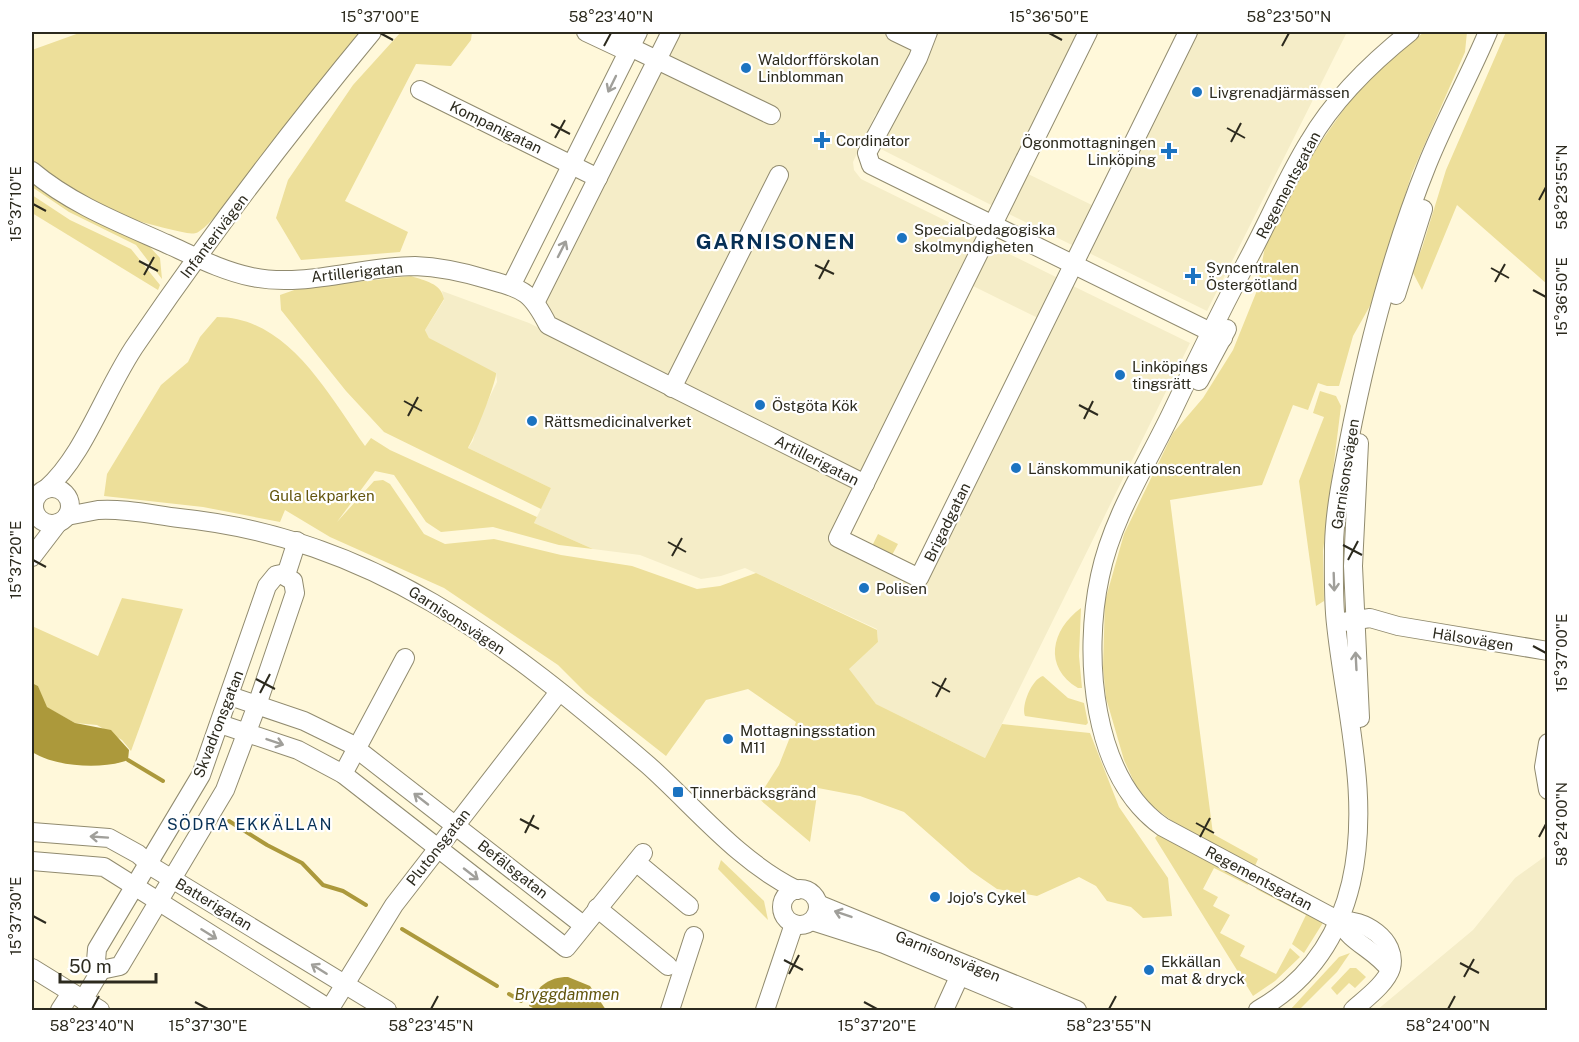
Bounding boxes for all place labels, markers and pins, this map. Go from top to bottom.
place label: Waldorfförskolan Linblomman [758,51,879,85]
marker: Waldorfförskolan Linblomman [739,61,753,75]
place label: Livgrenadjärmässen [1209,84,1350,101]
marker: Livgrenadjärmässen [1190,85,1204,99]
marker: Cordinator [813,131,831,149]
place label: Cordinator [836,132,910,149]
place label: Ögonmottagningen Linköping [1022,133,1156,168]
marker: Ögonmottagningen Linköping [1160,142,1178,160]
place label: Specialpedagogiska skolmyndigheten [914,221,1055,255]
marker: Specialpedagogiska skolmyndigheten [895,231,909,245]
place label: Syncentralen Östergötland [1206,259,1299,293]
marker: Syncentralen Östergötland [1184,267,1202,285]
place label: Linköpings tingsrätt [1132,358,1208,392]
marker: Linköpings tingsrätt [1113,368,1127,382]
place label: Östgöta Kök [772,396,858,414]
marker: Östgöta Kök [753,398,767,412]
place label: Rättsmedicinalverket [544,413,692,430]
marker: Rättsmedicinalverket [525,414,539,428]
place label: Länskommunikationscentralen [1028,460,1241,477]
marker: Länskommunikationscentralen [1009,461,1023,475]
place label: Polisen [876,580,927,597]
marker: Polisen [857,581,871,595]
place label: Mottagningsstation M11 [740,722,875,756]
marker: Mottagningsstation M11 [721,732,735,746]
place label: Tinnerbäcksgränd [690,784,816,801]
marker: Tinnerbäcksgränd [671,785,685,799]
place label: Jojo’s Cykel [947,889,1026,906]
marker: Jojo’s Cykel [928,890,942,904]
place label: Ekkällan mat & dryck [1161,953,1245,987]
marker: Ekkällan mat & dryck [1142,963,1156,977]

